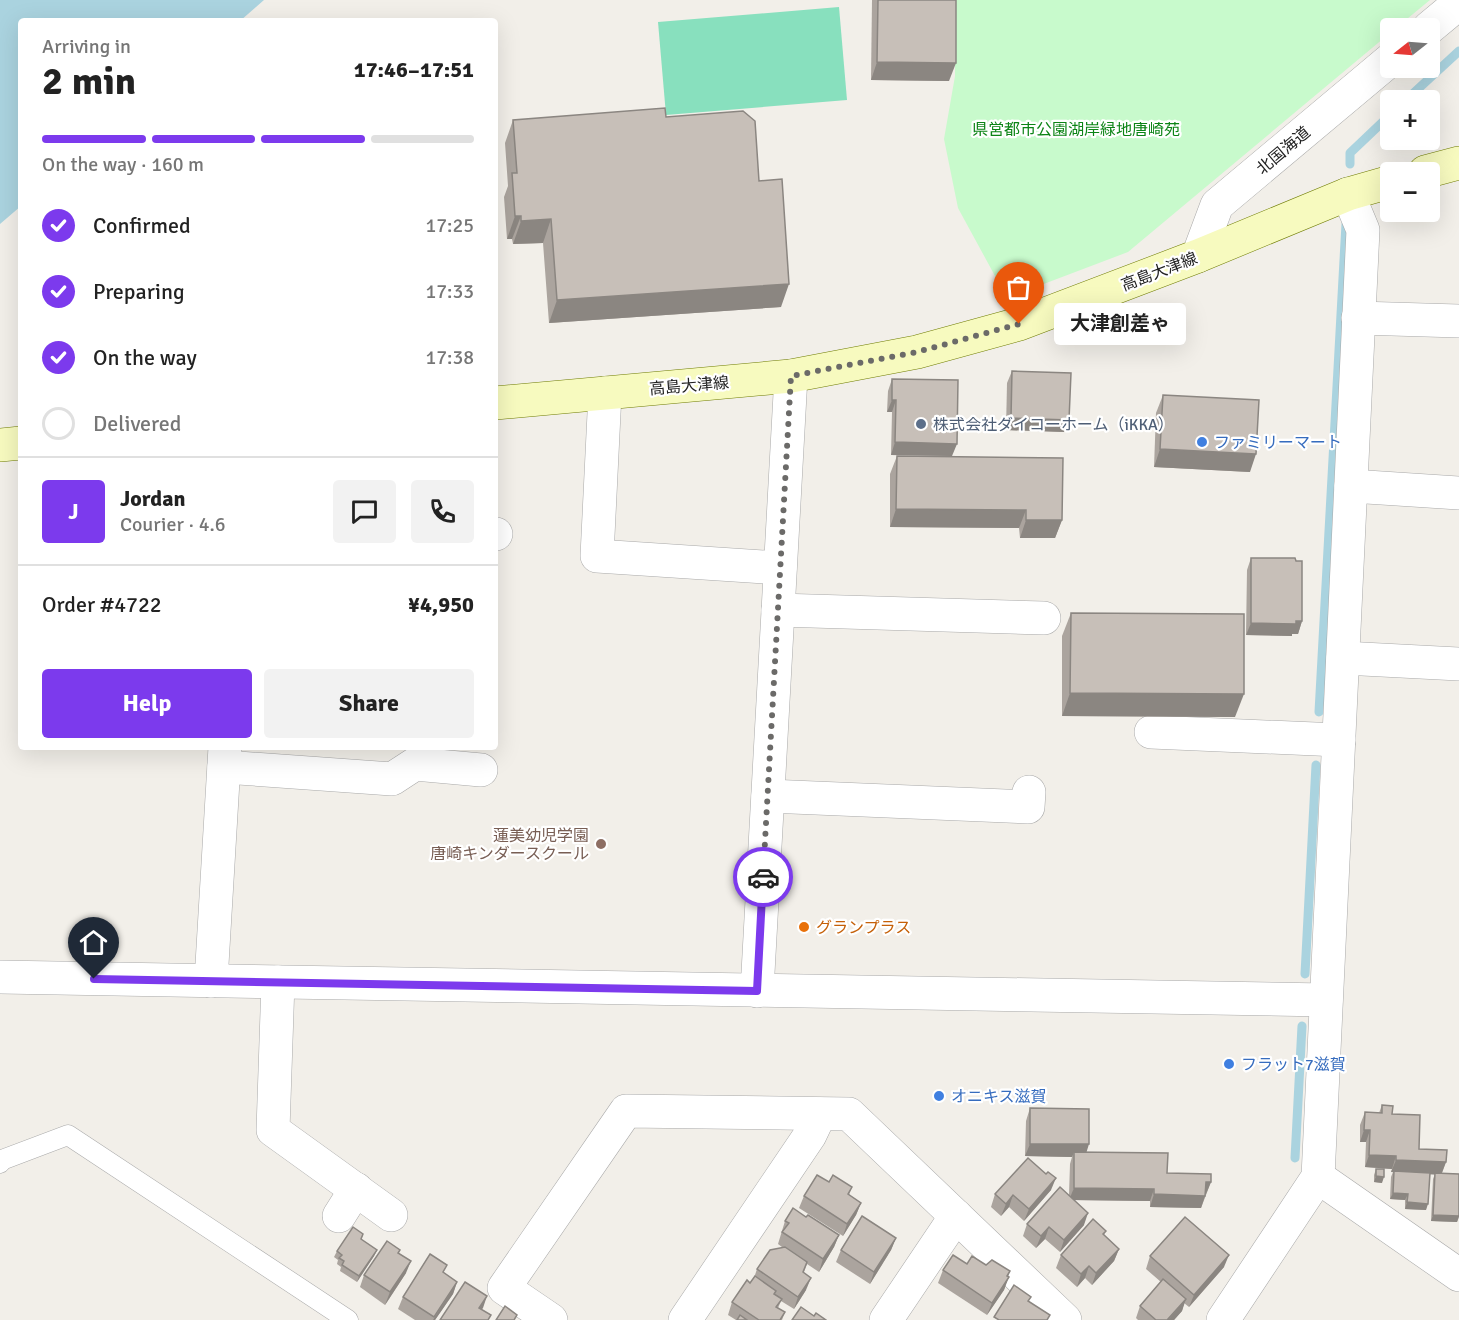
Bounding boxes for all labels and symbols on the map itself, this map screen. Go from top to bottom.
north arrow [1380,18,1440,78]
park label: 県営都市公園湖岸緑地唐崎苑 [972,120,1180,140]
street label: 北国海道 [1253,123,1315,179]
street label: 高島大津線 [1118,248,1200,296]
pin [993,262,1044,324]
callout: 大津創差ゃ [1055,303,1187,345]
street label: 高島大津線 [648,373,730,399]
place label: 株式会社ダイコーホーム（iKKA） [933,415,1174,435]
marker: 株式会社ダイコーホーム（iKKA） [914,417,928,431]
place label: ファミリーマート [1214,433,1342,453]
marker: ファミリーマート [1195,435,1209,449]
place label: 蓮美幼児学園 唐崎キンダースクール [430,826,589,864]
marker: 蓮美幼児学園 唐崎キンダースクール [594,837,608,851]
courier [733,847,793,907]
pin [68,917,119,979]
place label: グランプラス [816,918,911,938]
marker: グランプラス [797,920,811,934]
place label: フラット7滋賀 [1241,1055,1346,1075]
marker: フラット7滋賀 [1222,1057,1236,1071]
place label: オニキス滋賀 [951,1087,1047,1107]
marker: オニキス滋賀 [932,1089,946,1103]

